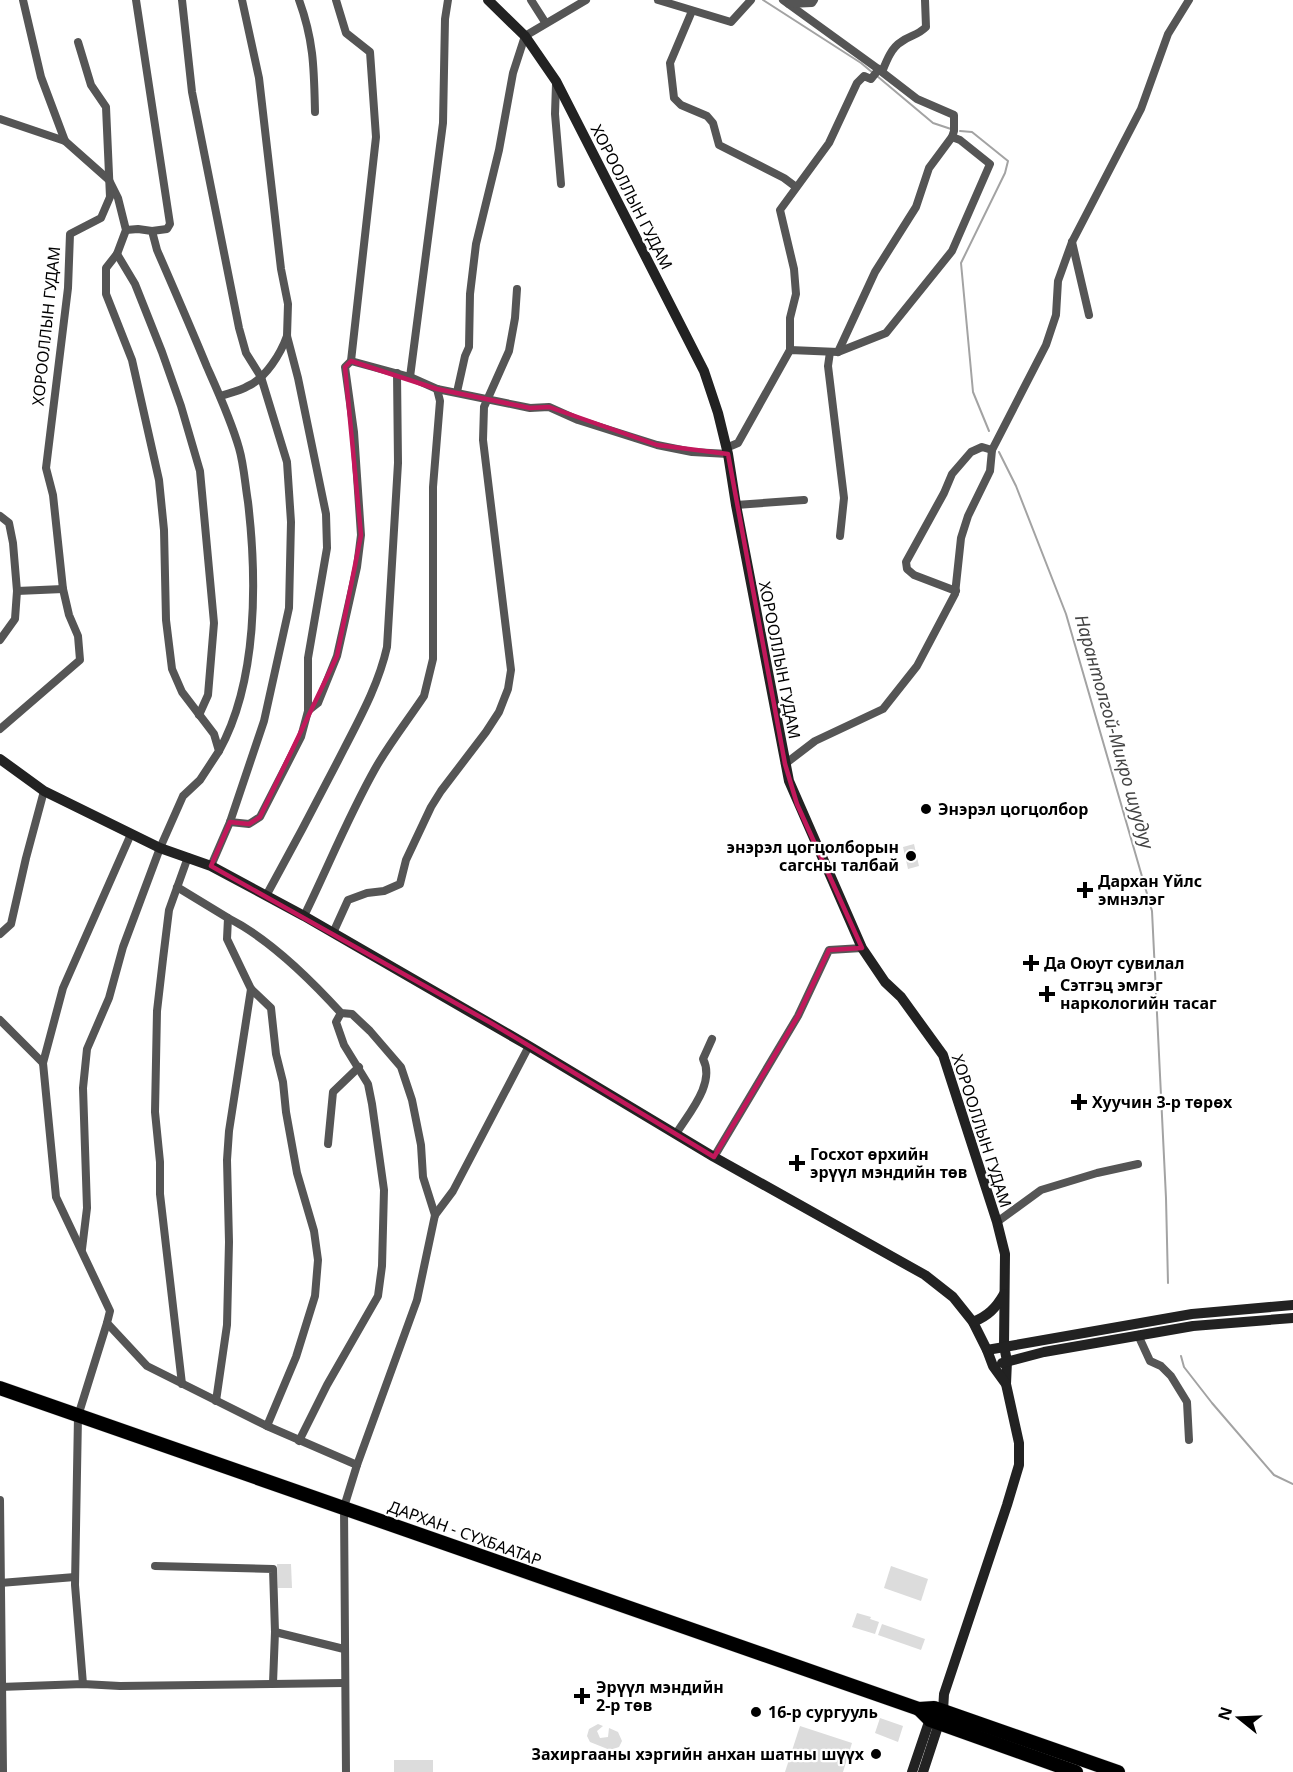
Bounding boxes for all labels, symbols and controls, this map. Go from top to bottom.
street label: ХОРООЛЛЫН ГУДАМ [586,121,678,273]
street label: ХОРООЛЛЫН ГУДАМ [27,245,65,407]
street label: ХОРООЛЛЫН ГУДАМ [754,579,806,741]
water label: Нарантолгой-Микро шуудуу [1070,612,1160,853]
place label: Энэрэл цогцолбор [938,798,1088,820]
marker: Энэрэл цогцолбор [919,802,933,816]
place label: энэрэл цогцолборын сагсны талбай [727,836,899,876]
marker: энэрэл цогцолборын сагсны талбай [904,849,918,863]
place label: Дархан Үйлс эмнэлэг [1098,870,1202,910]
marker: Дархан Үйлс эмнэлэг [1076,881,1094,899]
place label: Да Оюут сувилал [1044,952,1184,974]
marker: Да Оюут сувилал [1022,954,1040,972]
place label: Сэтгэц эмгэг наркологийн тасаг [1060,974,1217,1014]
marker: Сэтгэц эмгэг наркологийн тасаг [1038,985,1056,1003]
street label: ХОРООЛЛЫН ГУДАМ [947,1052,1017,1210]
place label: Хуучин 3-р төрөх [1092,1091,1233,1113]
marker: Хуучин 3-р төрөх [1070,1093,1088,1111]
place label: Госхот өрхийн эрүүл мэндийн төв [810,1143,967,1183]
marker: Госхот өрхийн эрүүл мэндийн төв [788,1154,806,1172]
street label: ДАРХАН - СҮХБААТАР [385,1495,545,1571]
place label: Эрүүл мэндийн 2-р төв [596,1676,724,1716]
marker: Эрүүл мэндийн 2-р төв [573,1687,591,1705]
north arrow [1209,1688,1269,1748]
place label: 16-р сургууль [768,1701,878,1723]
text: N [1212,1704,1237,1723]
marker: 16-р сургууль [749,1705,763,1719]
place label: Захиргааны хэргийн анхан шатны шүүх [532,1743,865,1765]
marker: Захиргааны хэргийн анхан шатны шүүх [869,1747,883,1761]

